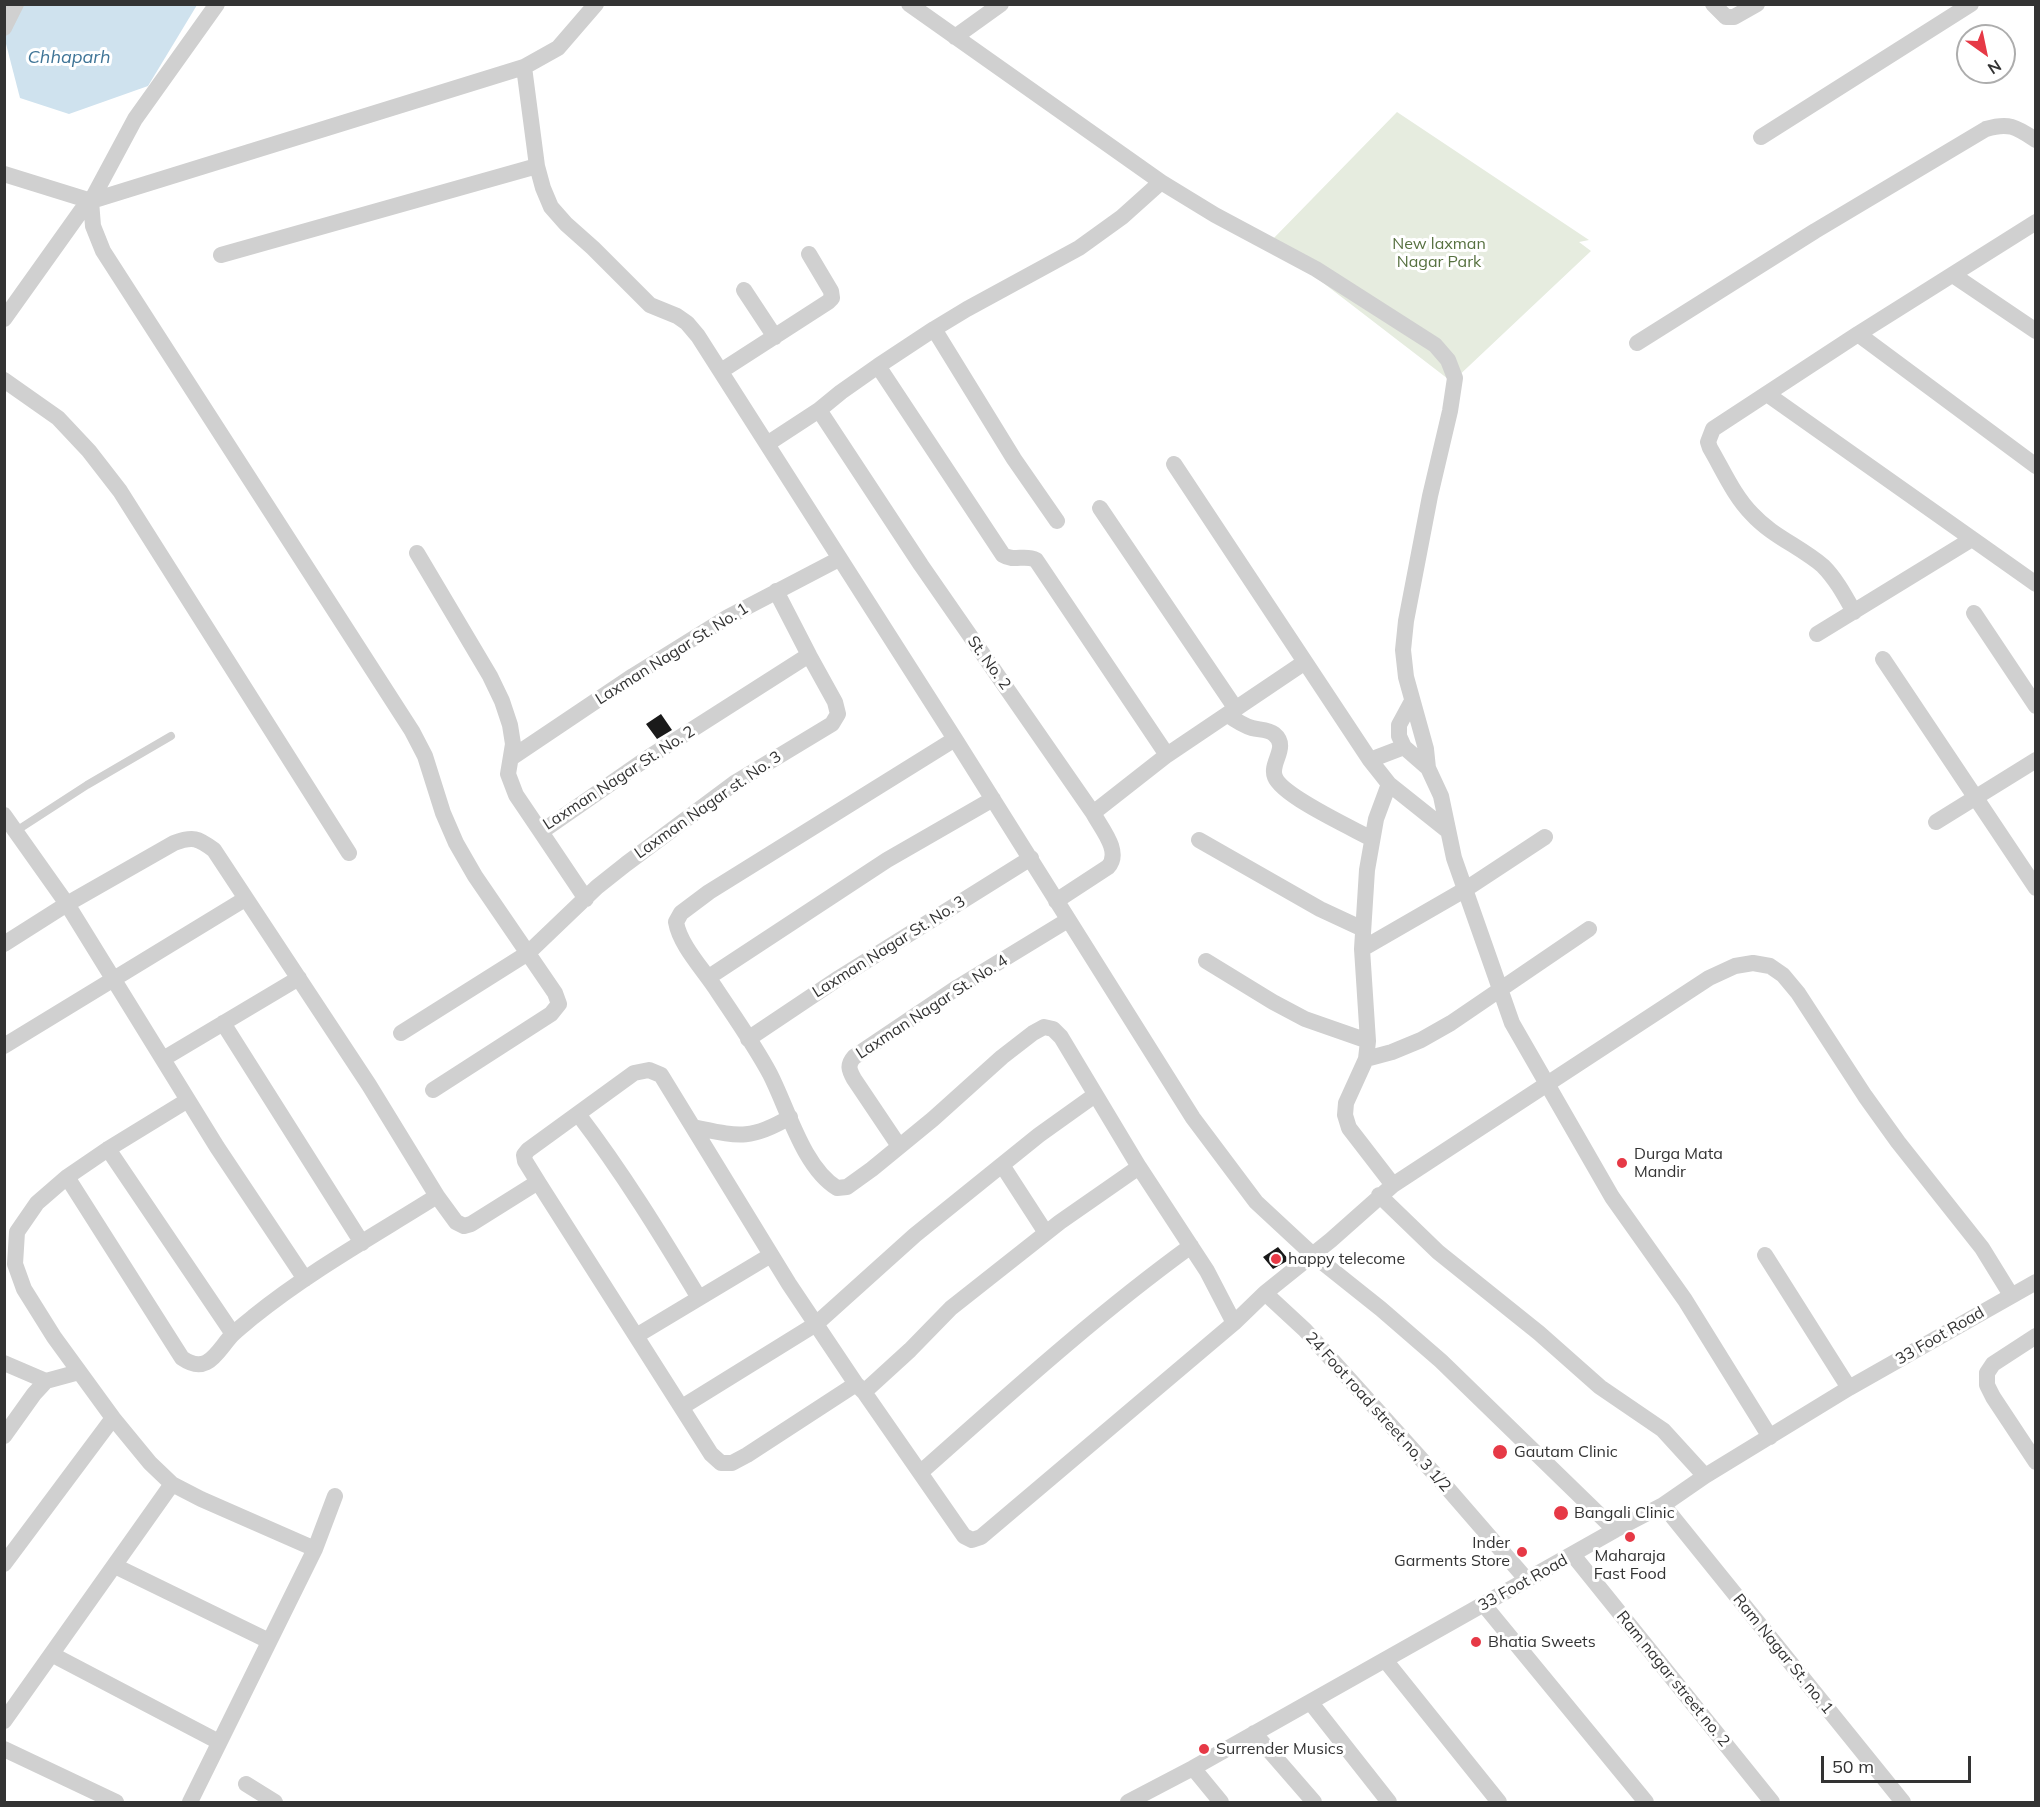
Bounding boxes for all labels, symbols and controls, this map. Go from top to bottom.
north arrow [1956,24,2016,84]
water label: Chhaparh [28,47,110,69]
text: N [1984,56,2005,79]
park label: New laxman Nagar Park [1392,234,1486,272]
street label: Laxman Nagar St. No. 1 [592,599,752,709]
street label: St. No. 2 [963,632,1015,694]
street label: Laxman Nagar St. No. 2 [540,722,698,834]
street label: Laxman Nagar st. No. 3 [631,747,785,863]
street label: Laxman Nagar St. No. 3 [809,892,969,1002]
street label: Laxman Nagar St. No. 4 [853,951,1011,1063]
place label: Durga Mata Mandir [1634,1144,1723,1182]
marker: Durga Mata Mandir [1615,1156,1629,1170]
place label: happy telecome [1288,1249,1405,1269]
marker: happy telecome [1269,1252,1283,1266]
street label: 33 Foot Road [1892,1303,1988,1369]
street label: 24 Foot road street no, 3 1/2 [1301,1328,1455,1496]
place label: Gautam Clinic [1514,1442,1618,1462]
marker: Gautam Clinic [1491,1443,1509,1461]
place label: Bangali Clinic [1574,1503,1675,1523]
marker: Bangali Clinic [1552,1504,1570,1522]
marker: Maharaja Fast Food [1623,1530,1637,1544]
place label: Inder Garments Store [1394,1533,1510,1571]
marker: Inder Garments Store [1515,1545,1529,1559]
place label: Maharaja Fast Food [1594,1546,1666,1584]
street label: 33 Foot Road [1475,1551,1571,1615]
street label: Ram Nagar St. no. 1 [1729,1590,1837,1718]
street label: Ram nagar street no. 2 [1612,1607,1734,1751]
place label: Bhatia Sweets [1488,1632,1596,1652]
marker: Bhatia Sweets [1469,1635,1483,1649]
place label: Surrender Musics [1216,1739,1344,1759]
marker: Surrender Musics [1197,1742,1211,1756]
scale bar [1824,1744,1974,1782]
text: 50 m [1832,1755,1874,1778]

